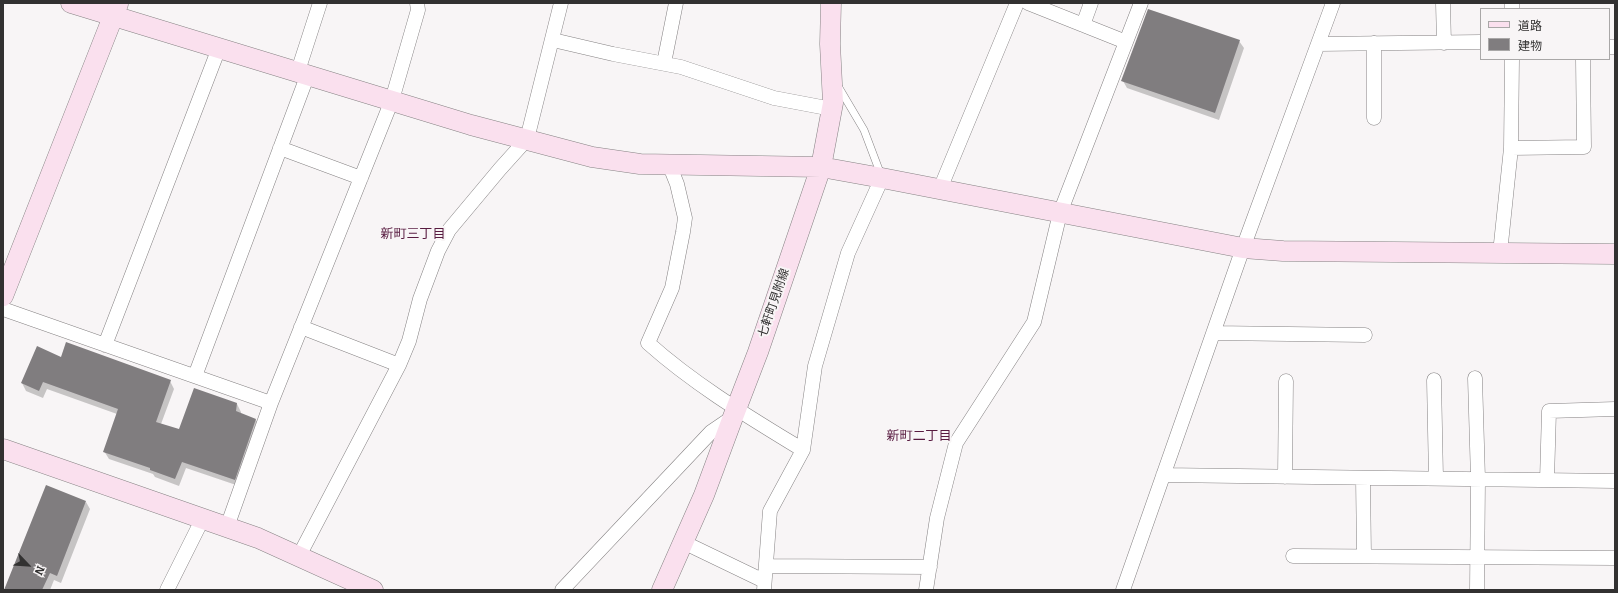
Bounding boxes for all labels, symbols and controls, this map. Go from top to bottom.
legend [1480,8,1610,60]
text: 道路 [1518,19,1542,33]
text: 建物 [1518,39,1542,53]
district label: 新町三丁目 [381,226,445,242]
street label: 七軒町見附線 [755,267,793,339]
district label: 新町二丁目 [887,428,951,444]
north arrow [8,545,48,585]
text: N [32,564,47,577]

